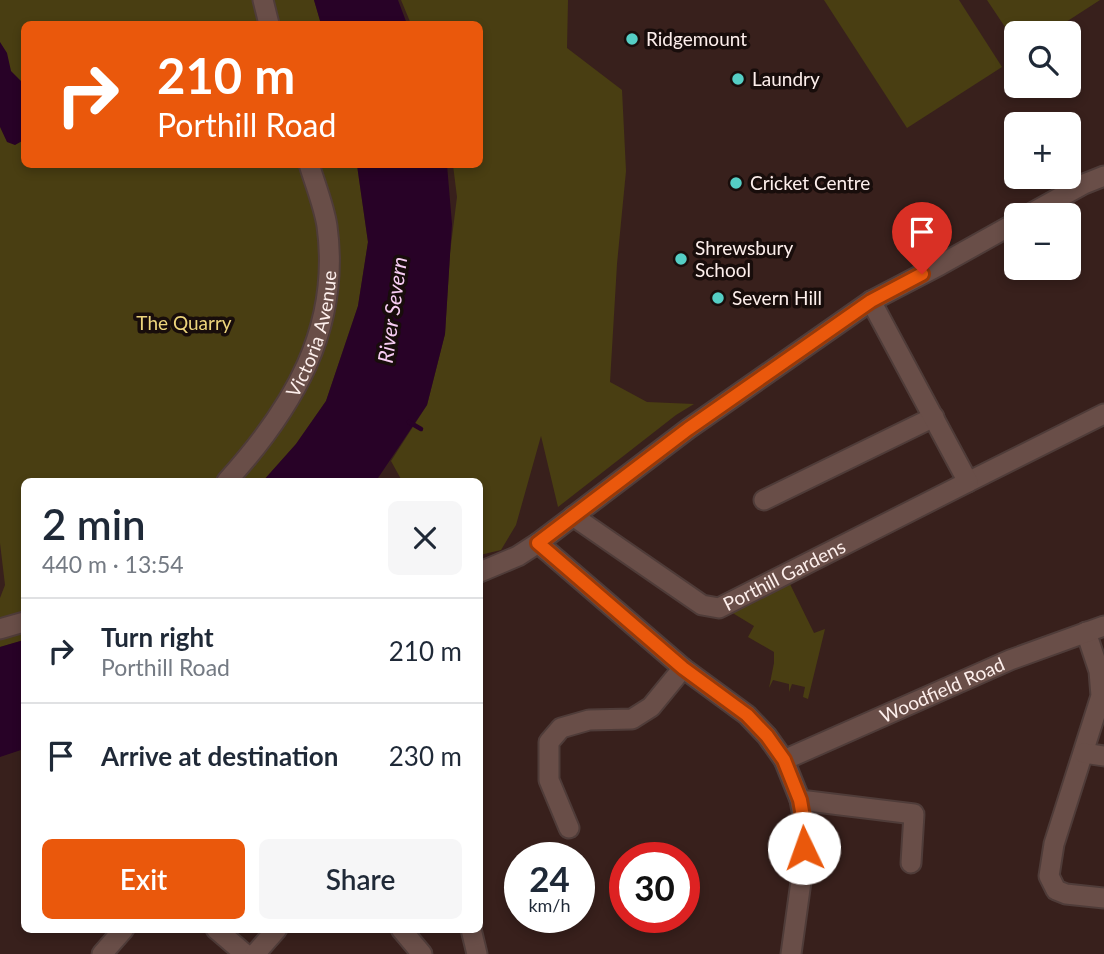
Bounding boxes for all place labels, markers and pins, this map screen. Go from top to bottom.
place label: Ridgemount [646,27,747,50]
marker: Ridgemount [624,31,640,47]
place label: Laundry [752,67,820,90]
marker: Laundry [730,71,746,87]
place label: Cricket Centre [750,171,870,194]
marker: Cricket Centre [728,175,744,191]
pin [892,202,952,274]
place label: Shrewsbury School [695,236,793,281]
marker: Shrewsbury School [673,251,689,267]
place label: Severn Hill [732,286,822,309]
marker: Severn Hill [710,290,726,306]

